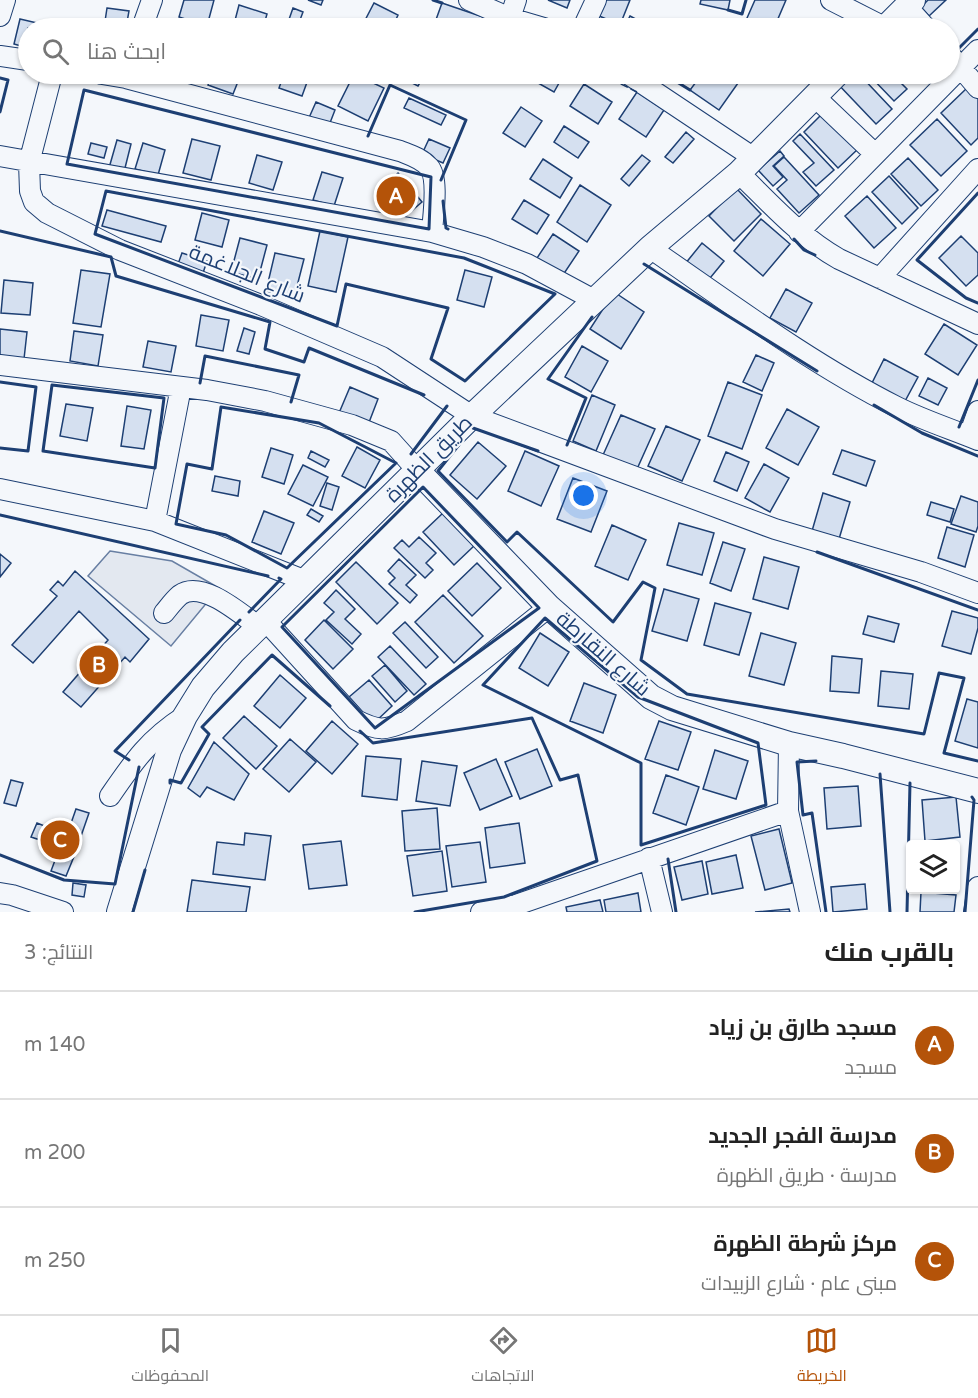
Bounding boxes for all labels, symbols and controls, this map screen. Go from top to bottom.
search box [18,18,960,84]
icon: search [39,35,72,68]
text: ابحث هنا [87,39,166,65]
pin: A [376,174,416,218]
street label: شارع الجلاغمة [185,239,309,310]
street label: طريق الظهرة [380,410,478,508]
your location [569,481,598,510]
street label: شارع النقارطة [550,606,655,702]
pin: B [80,642,118,688]
pin: C [40,818,80,862]
map controls [906,840,960,894]
button: layers [906,840,960,894]
text: بالقرب منك [825,937,954,968]
text: النتائج: 3 [24,941,93,965]
text: مسجد طارق بن زياد [709,1015,897,1041]
text: 140 m [24,1033,85,1057]
text: A [927,1033,942,1057]
text: مسجد [844,1056,897,1080]
text: مدرسة الفجر الجديد [708,1123,897,1149]
text: 200 m [24,1141,85,1165]
text: B [928,1141,941,1165]
text: مدرسة · طريق الظهرة [717,1164,897,1188]
text: مركز شرطة الظهرة [714,1231,897,1257]
text: 250 m [24,1249,85,1273]
text: C [928,1249,941,1273]
text: مبنى عام · شارع الزبيدات [701,1272,897,1296]
tab: المحفوظات [131,1324,209,1390]
tab: الاتجاهات [471,1324,535,1390]
tab: الخريطة [797,1324,847,1390]

